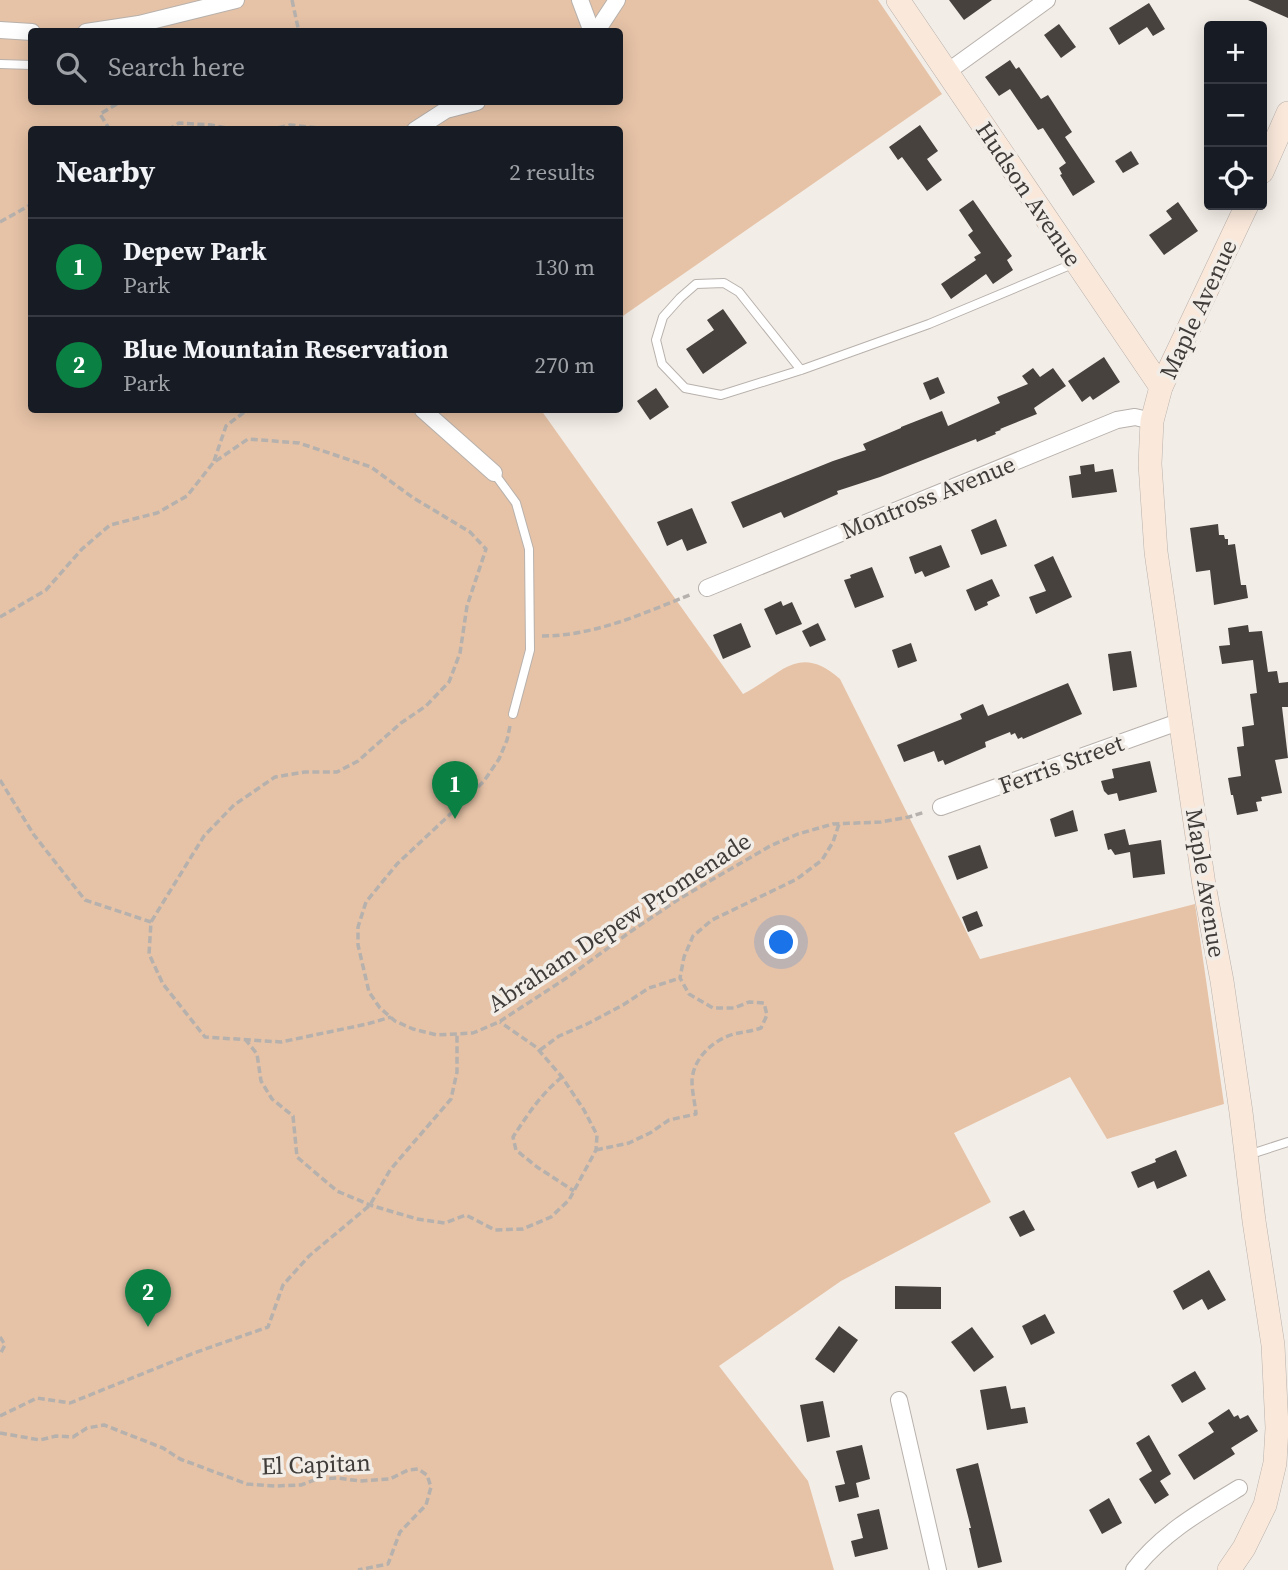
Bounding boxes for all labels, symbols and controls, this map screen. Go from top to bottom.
map controls [1204,21,1267,210]
button: + [1204,21,1267,84]
search box [28,28,623,105]
icon: search [52,48,90,86]
text: Search here [108,49,245,85]
button: − [1204,84,1267,147]
street label: Hudson Avenue [968,115,1090,273]
button: locate [1204,147,1267,210]
text: Nearby [56,151,155,192]
text: 2 results [509,156,595,188]
text: Depew Park [123,233,267,269]
street label: Maple Avenue [1151,234,1245,384]
text: 1 [73,251,85,283]
text: 130 m [534,251,595,283]
text: Park [123,269,170,301]
text: Blue Mountain Reservation [123,331,448,367]
text: 2 [73,349,85,381]
text: 270 m [534,349,595,381]
text: Park [123,367,170,399]
street label: Montross Avenue [836,447,1020,547]
street label: Ferris Street [994,726,1128,802]
pin: 1 [432,761,478,819]
street label: Maple Avenue [1178,806,1234,960]
street label: Abraham Depew Promenade [481,824,757,1020]
your location [764,925,798,959]
pin: 2 [125,1269,171,1327]
street label: El Capitan [261,1446,371,1482]

